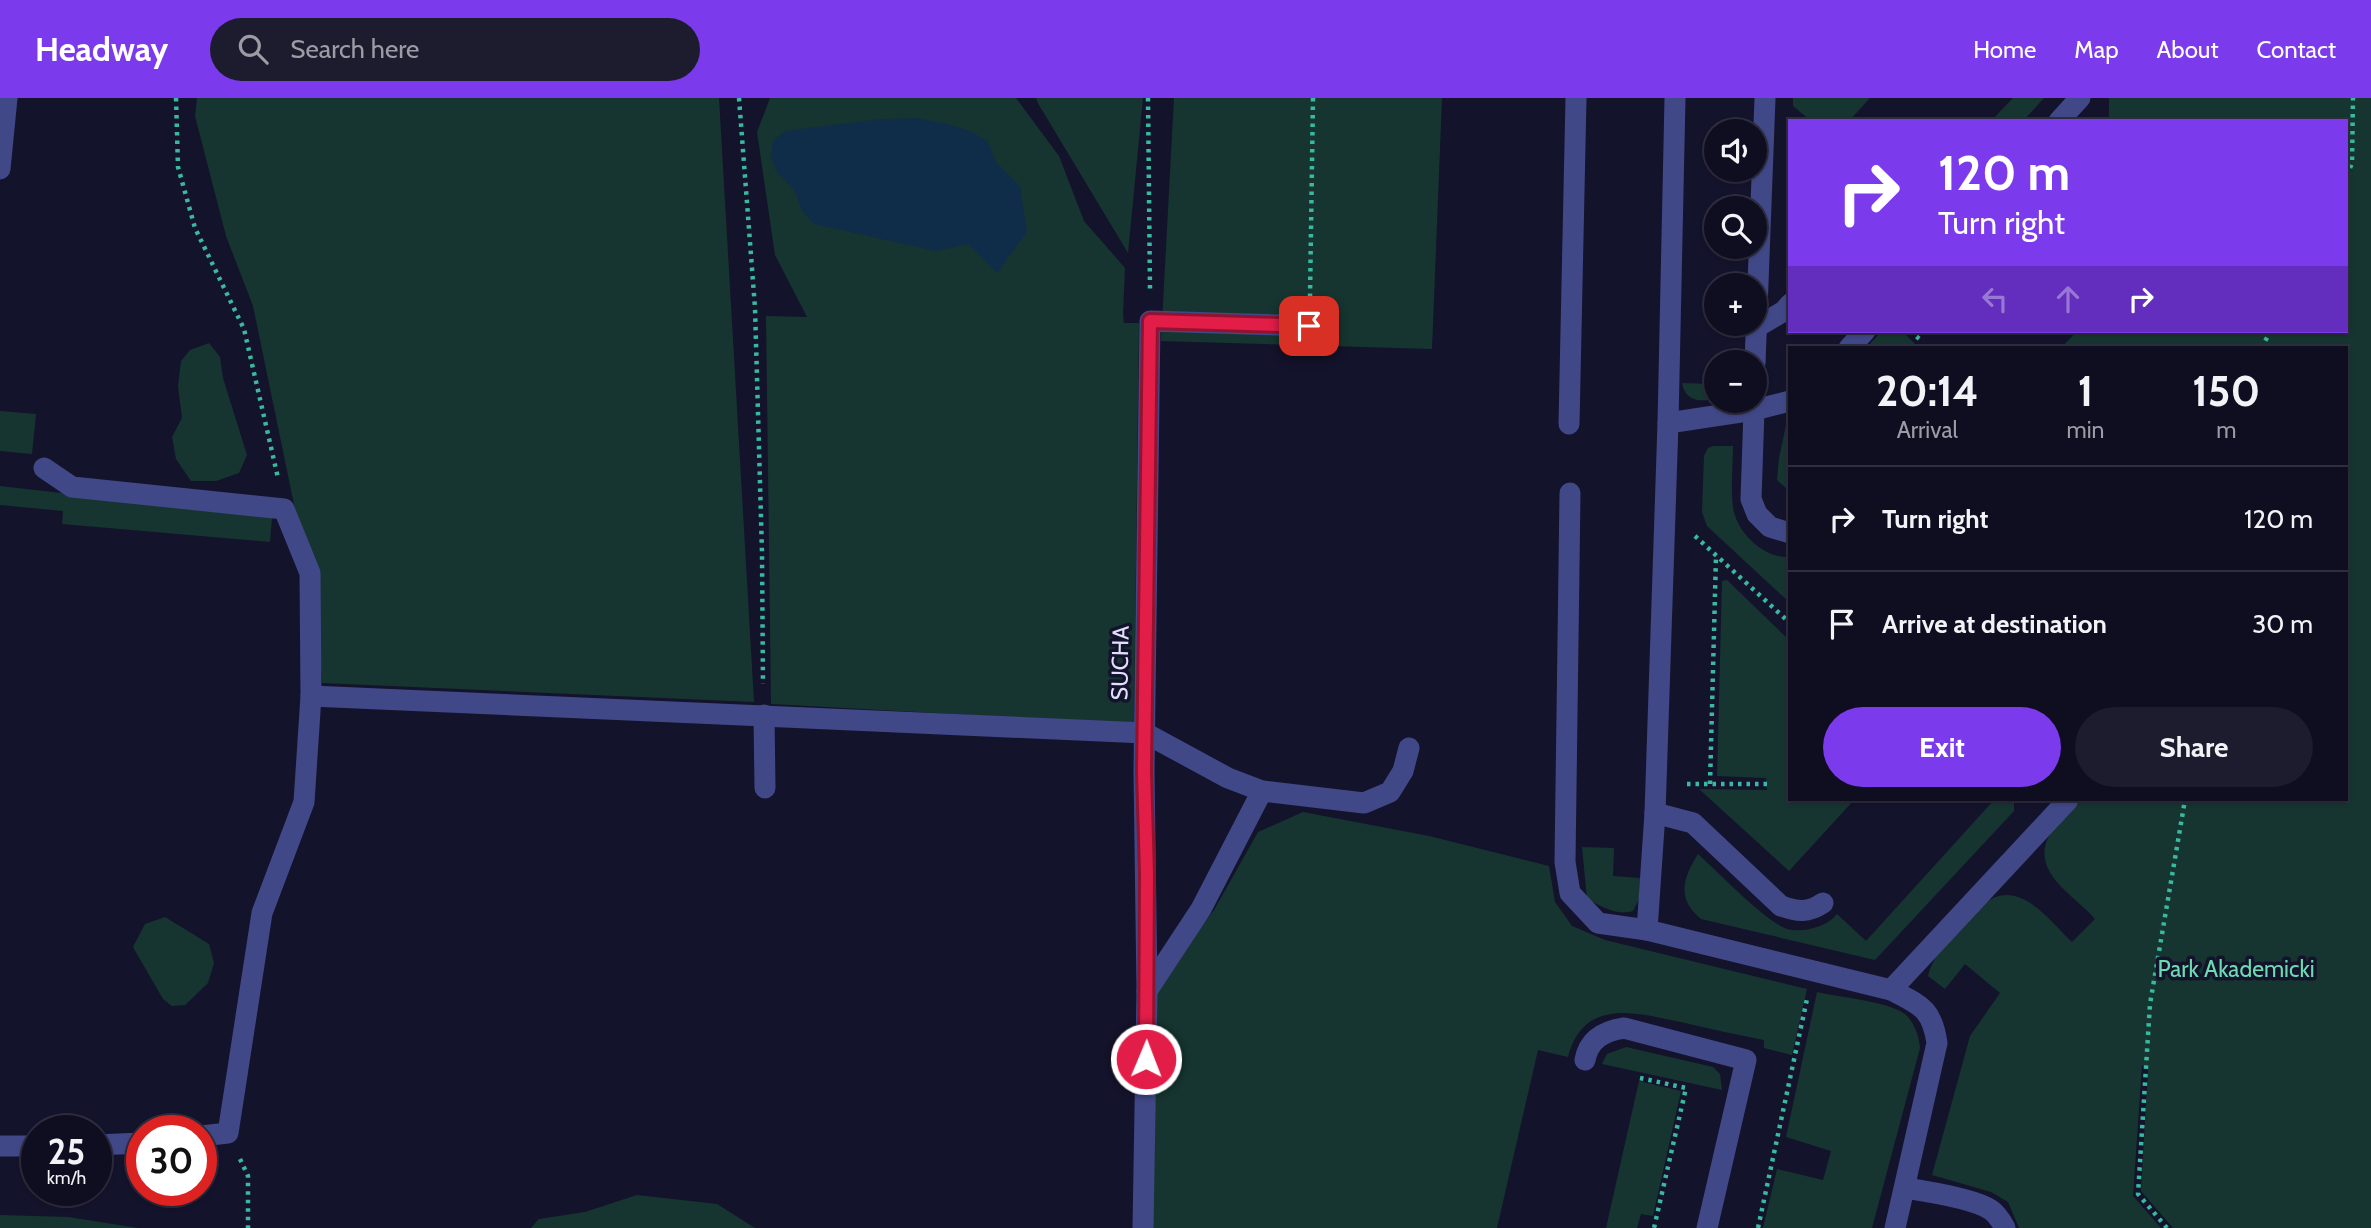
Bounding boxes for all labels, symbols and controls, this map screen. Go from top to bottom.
search box [210,18,700,81]
text: Headway [35,29,168,69]
icon: search [234,30,272,68]
text: Search here [290,33,419,65]
text: Home [1973,35,2036,64]
text: Map [2074,35,2119,64]
text: About [2157,35,2219,64]
text: Contact [2257,35,2336,64]
map controls [1704,119,1767,413]
button: sound [1704,119,1767,182]
text: 120 m [1938,143,2070,202]
icon: right [1823,147,1914,238]
button: search [1704,196,1767,259]
text: Turn right [1938,203,2065,242]
button: + [1704,273,1767,336]
icon: left [1976,280,2014,318]
icon: ahead [2049,280,2087,318]
icon: right [2122,280,2160,318]
pin [1279,296,1339,356]
icon: arrive [1290,307,1328,345]
button: − [1704,350,1767,413]
text: 20:14 [1876,365,1979,417]
text: 1 [2078,365,2093,417]
text: 150 [2192,365,2260,417]
text: Arrival [1897,416,1958,444]
text: min [2067,416,2104,444]
text: m [2216,416,2236,444]
icon: right [1823,500,1861,538]
text: Turn right [1882,503,1988,535]
text: 120 m [2244,503,2313,535]
icon: arrive [1823,605,1861,643]
text: Arrive at destination [1882,608,2107,640]
text: 30 m [2252,608,2313,640]
street label: SUCHA [1105,625,1135,701]
button: Exit [1823,707,2061,787]
button: Share [2075,707,2313,787]
park label: Park Akademicki [2157,955,2315,983]
position arrow [1109,1022,1183,1096]
speed limit sign: 30 [126,1115,217,1206]
text: 25 [48,1130,85,1173]
text: km/h [47,1167,86,1189]

